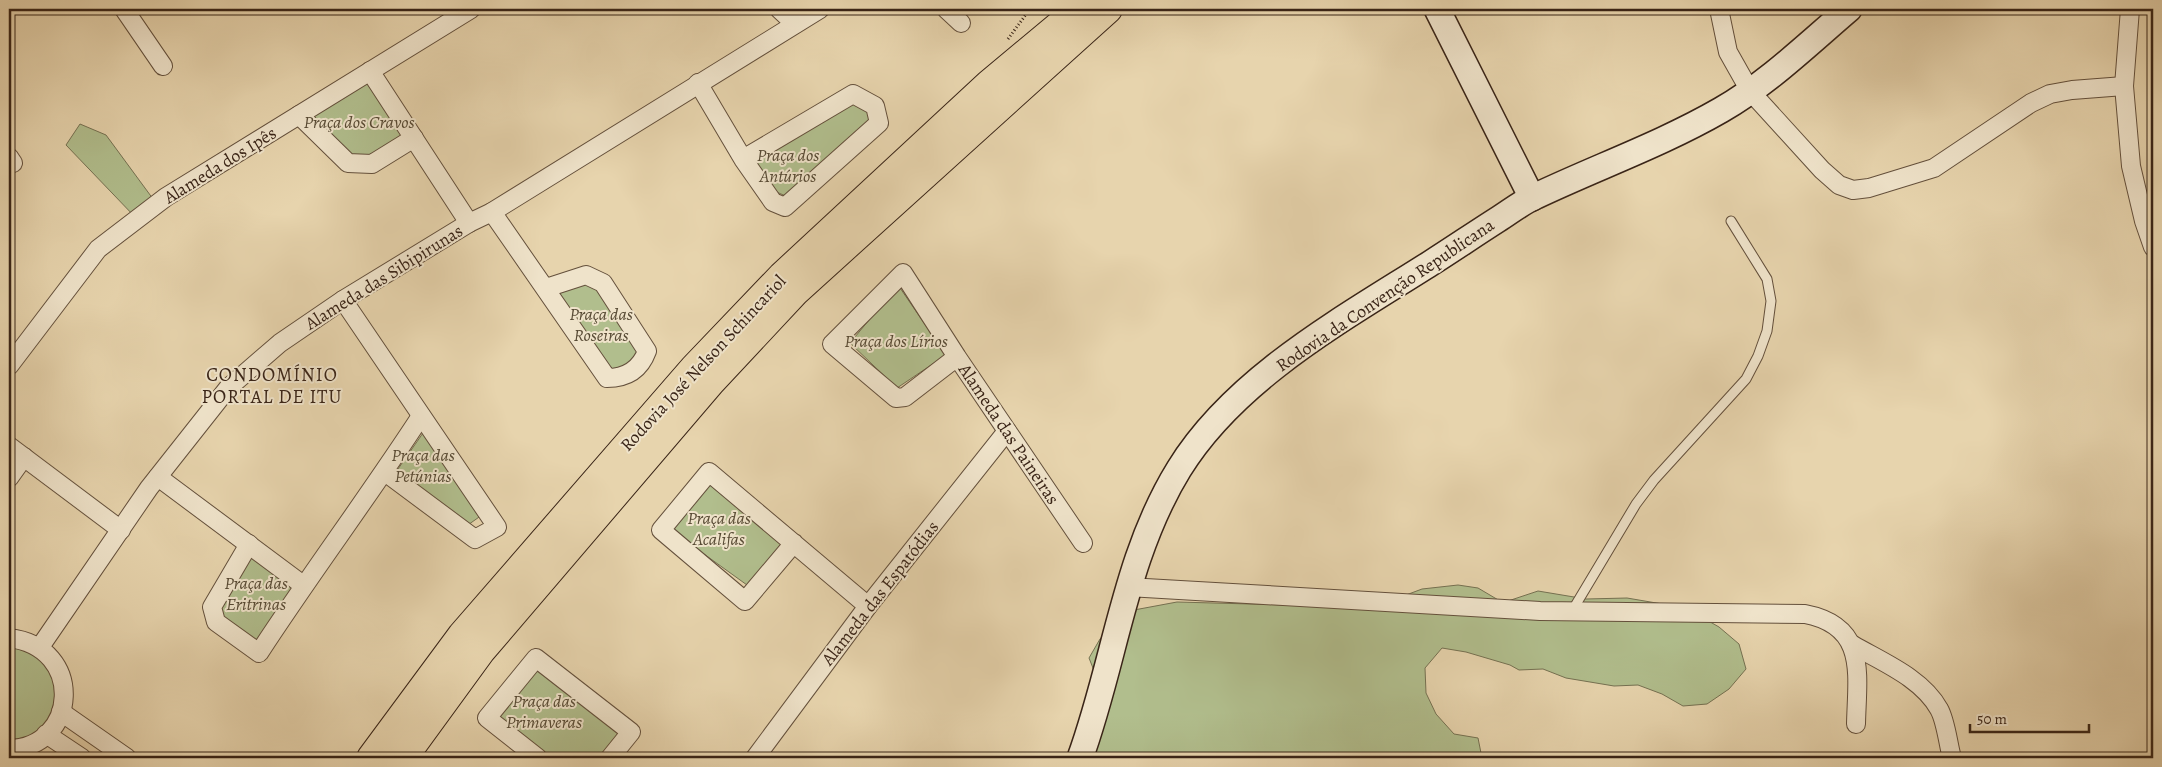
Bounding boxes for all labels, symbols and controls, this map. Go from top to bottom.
park label: Praça dos Cravos [303,110,415,134]
street label: Alameda dos Ipês [158,121,281,210]
park label: Praça dos Antúrios [757,143,819,188]
street label: Rodovia da Convenção Republicana [1271,212,1499,377]
street label: Alameda das Sibipirunas [300,219,467,336]
street label: Rodovia José Nelson Schincariol [615,269,792,456]
park label: Praça das Roseiras [569,302,633,347]
park label: Praça dos Lírios [844,329,948,353]
street label: Alameda das Paineiras [952,358,1065,509]
district label: CONDOMÍNIO PORTAL DE ITU [202,362,342,410]
park label: Praça das Petúnias [391,443,455,488]
park label: Praça das Acalifas [687,506,751,551]
street label: Alameda das Espatódias [815,516,944,671]
park label: Praça das Eritrinas [224,571,288,616]
park label: Praça das Primaveras [506,689,582,734]
scale bar [1970,702,2088,734]
text: 50 m [1977,709,2007,729]

